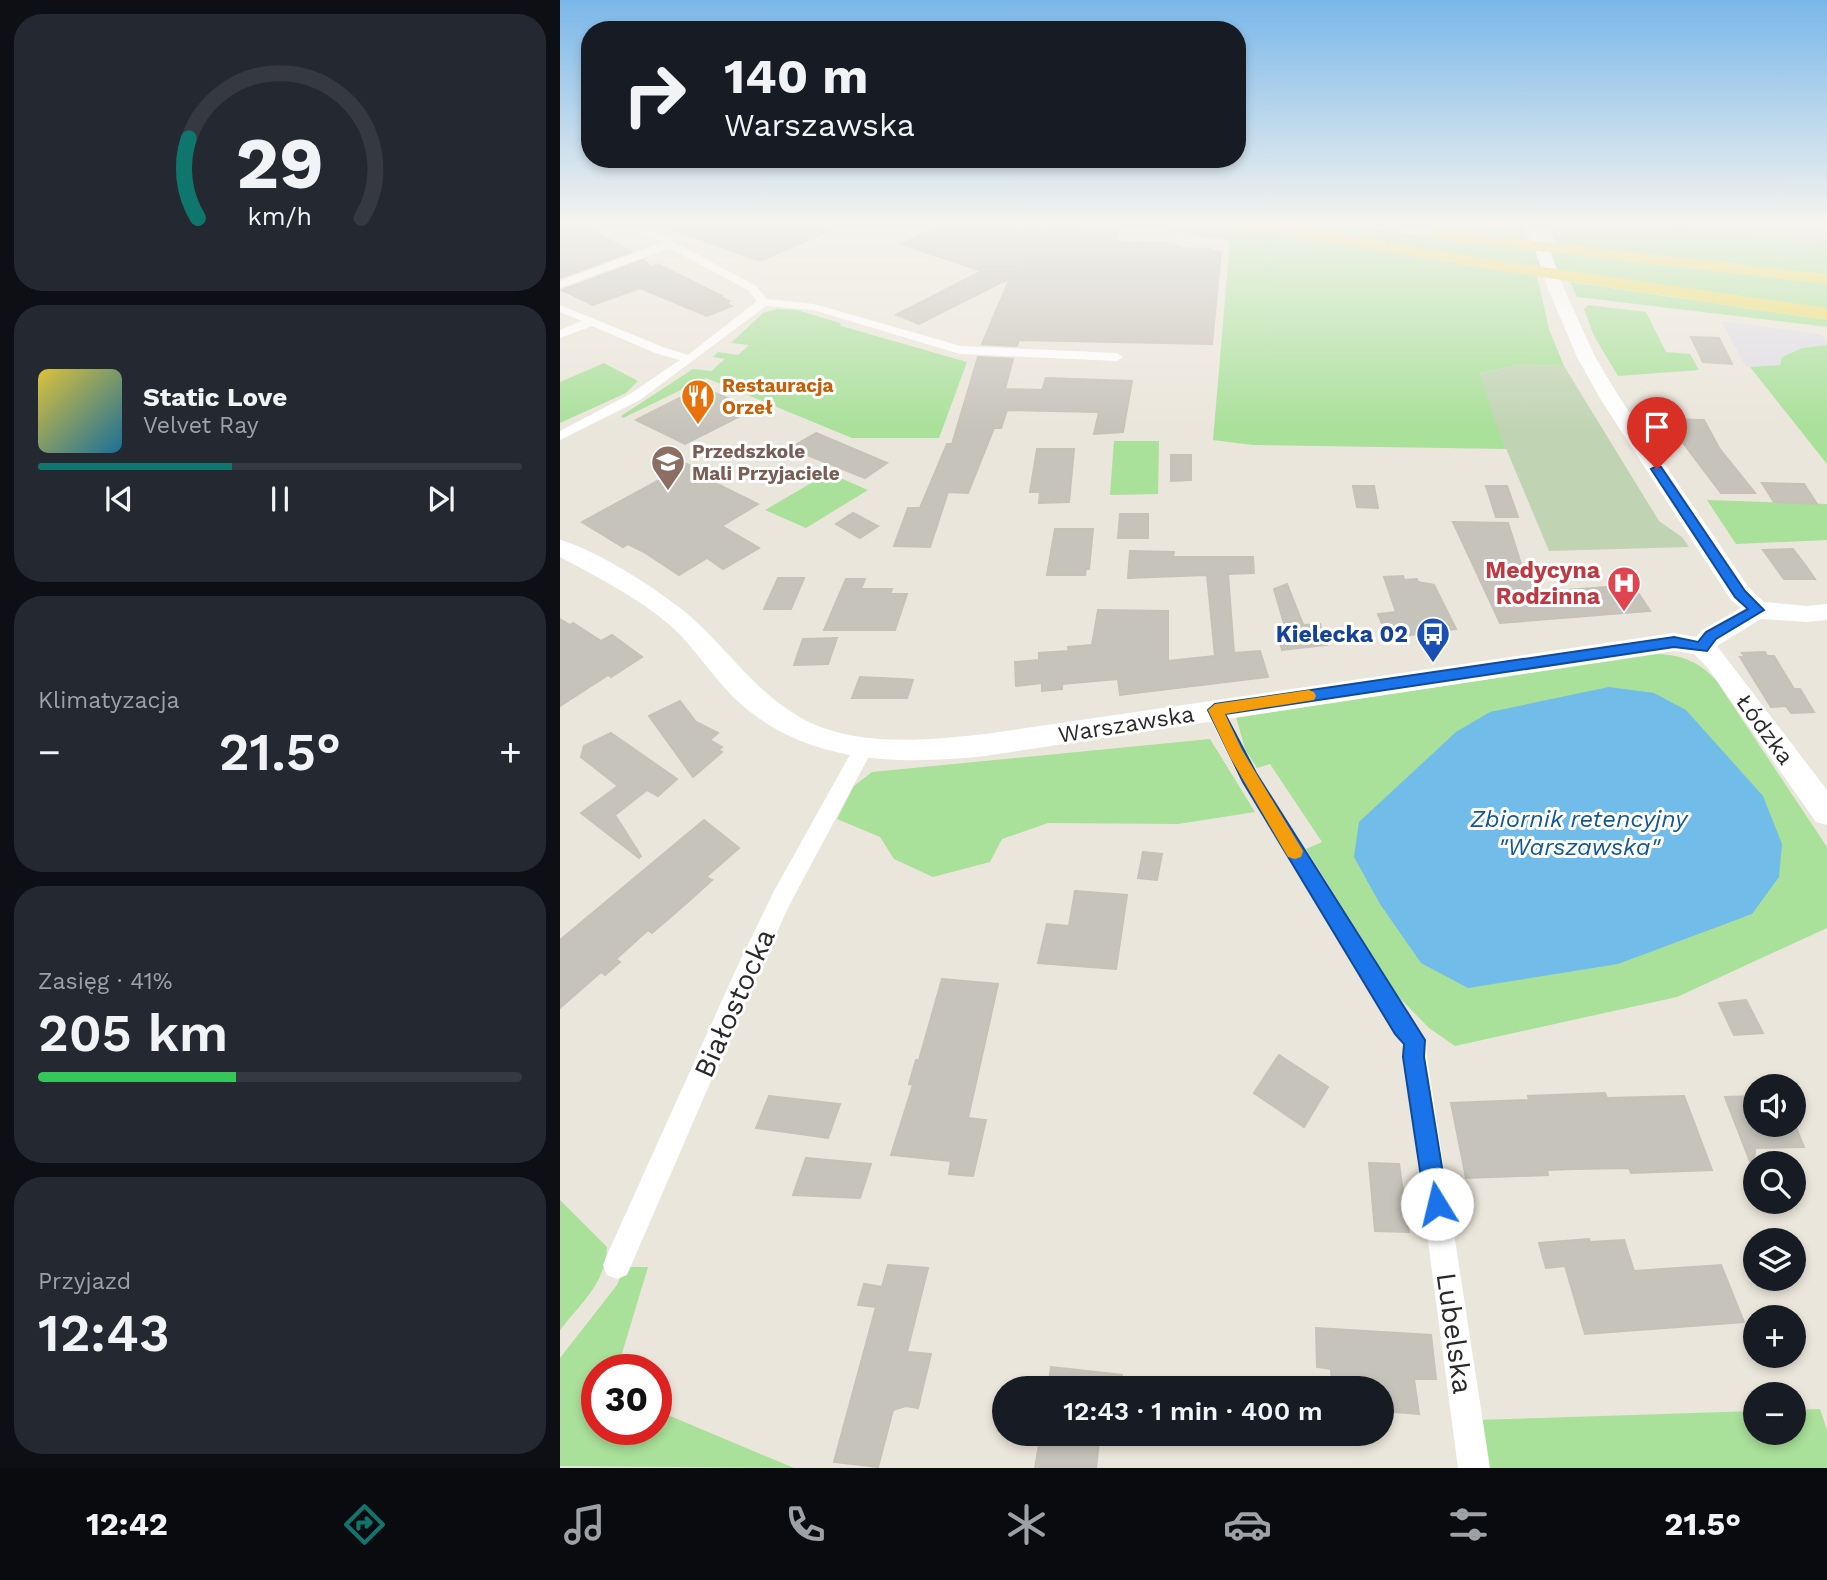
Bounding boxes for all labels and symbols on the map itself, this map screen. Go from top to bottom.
place label: Restauracja Orzeł [722,374,834,419]
restaurant icon: Restauracja Orzeł [679,377,717,426]
pin [1627,397,1687,469]
place label: Przedszkole Mali Przyjaciele [692,440,840,485]
school or university icon: Przedszkole Mali Przyjaciele [649,443,687,492]
place label: Medycyna Rodzinna [1485,557,1601,610]
hospital icon: Medycyna Rodzinna [1605,564,1643,613]
bus stop icon: Kielecka 02 [1414,615,1452,664]
place label: Kielecka 02 [1276,621,1408,648]
street label: Łódzka [1730,689,1799,770]
street label: Warszawska [1056,700,1196,749]
water label: Zbiornik retencyjny "Warszawska" [1470,805,1689,861]
street label: Białostocka [687,924,782,1083]
position arrow [1400,1167,1474,1241]
street label: Lubelska [1430,1270,1479,1396]
speed limit sign: 30 [581,1354,672,1445]

